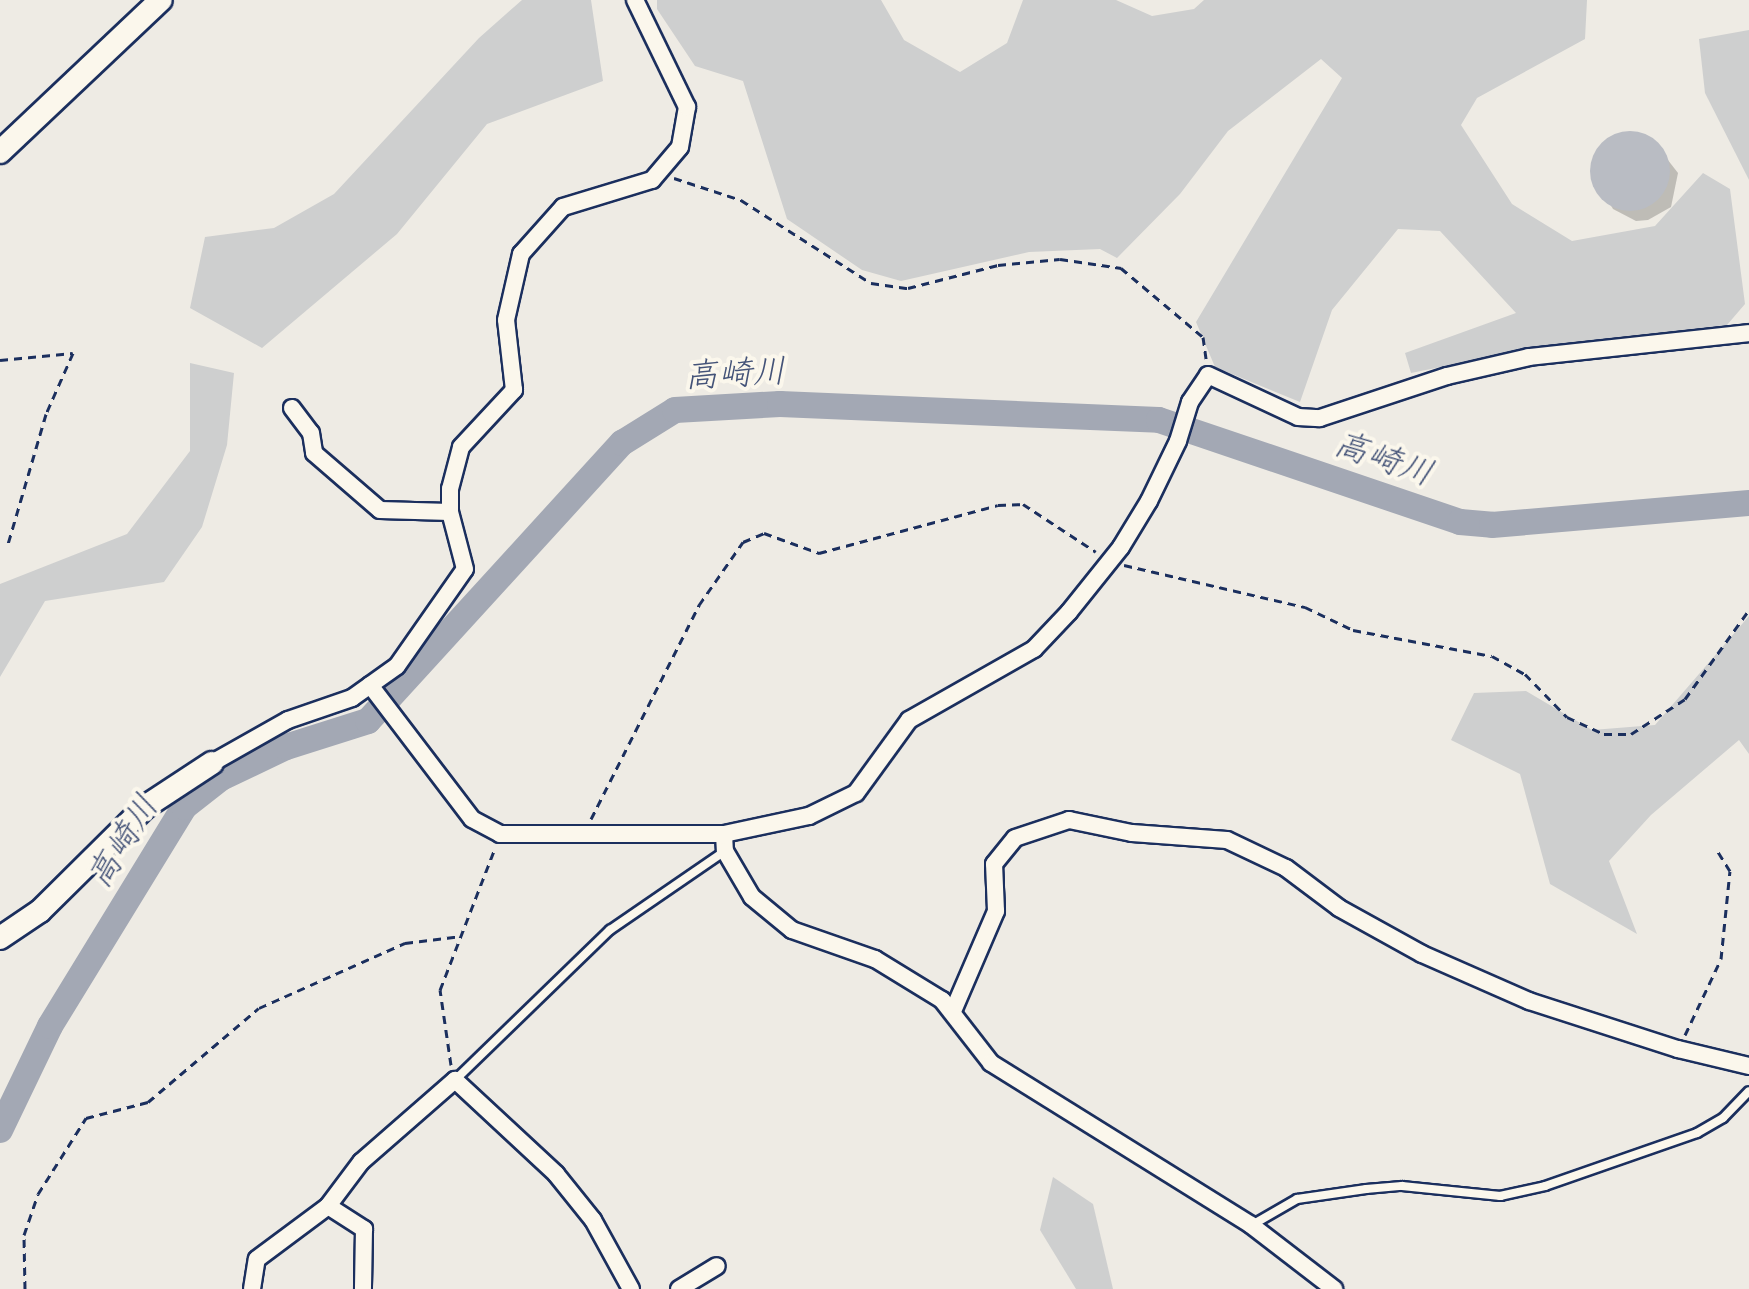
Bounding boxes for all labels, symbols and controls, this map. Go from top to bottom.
water label: 高崎川 [683,350,787,396]
water label: 高崎川 [1329,422,1439,494]
water label: 高崎川 [78,787,166,895]

